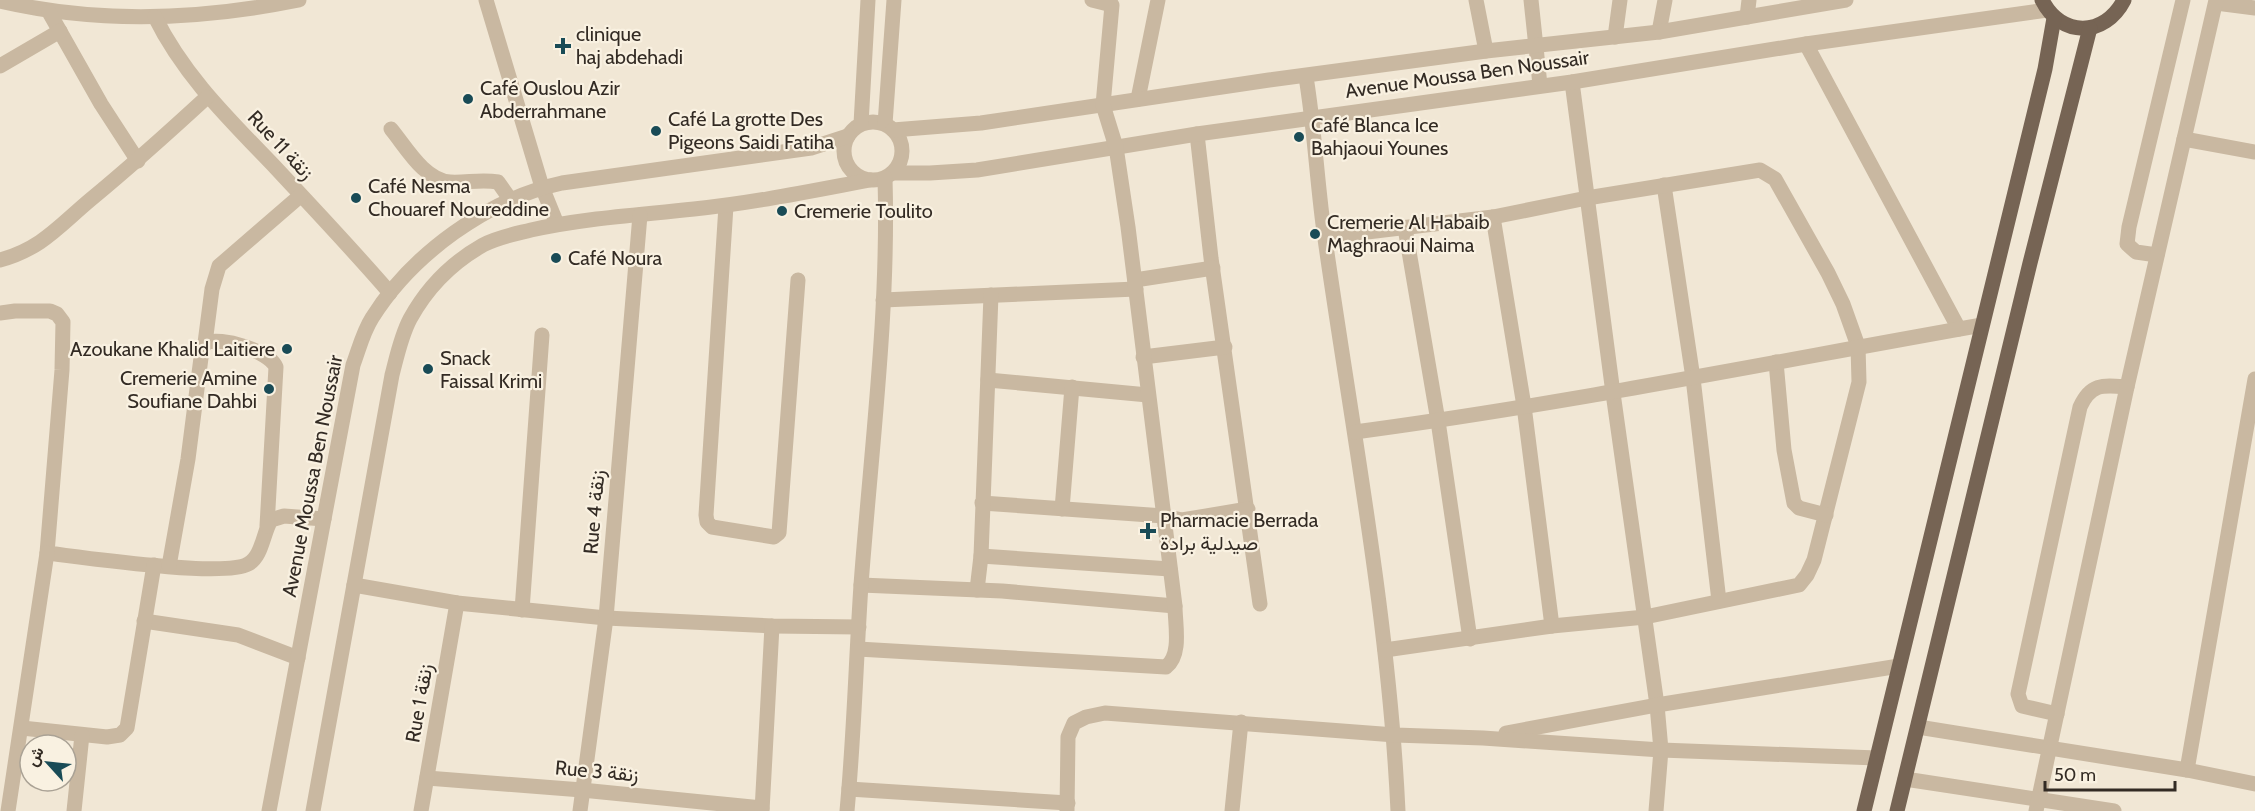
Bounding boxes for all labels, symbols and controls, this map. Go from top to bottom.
place label: clinique haj abdehadi [576,22,683,69]
marker: clinique haj abdehadi [554,37,572,55]
street label: Avenue Moussa Ben Noussair [1344,45,1591,103]
place label: Café Ouslou Azir Abderrahmane [480,76,621,123]
marker: Café Ouslou Azir Abderrahmane [461,92,475,106]
street label: Rue 11 زنقة [242,105,319,185]
place label: Café La grotte Des Pigeons Saidi Fatiha [668,107,835,154]
place label: Café Blanca Ice Bahjaoui Younes [1311,113,1448,160]
marker: Café La grotte Des Pigeons Saidi Fatiha [649,124,663,138]
marker: Café Blanca Ice Bahjaoui Younes [1292,130,1306,144]
place label: Café Nesma Chouaref Noureddine [368,174,549,221]
marker: Café Nesma Chouaref Noureddine [349,191,363,205]
place label: Cremerie Toulito [794,199,933,223]
marker: Cremerie Toulito [775,204,789,218]
place label: Cremerie Al Habaib Maghraoui Naima [1327,210,1490,257]
marker: Cremerie Al Habaib Maghraoui Naima [1308,227,1322,241]
place label: Café Noura [568,246,662,270]
marker: Café Noura [549,251,563,265]
place label: Azoukane Khalid Laitiere [70,337,275,361]
marker: Azoukane Khalid Laitiere [280,342,294,356]
place label: Snack Faissal Krimi [440,346,542,393]
street label: Avenue Moussa Ben Noussair [277,352,347,599]
marker: Snack Faissal Krimi [421,362,435,376]
place label: Cremerie Amine Soufiane Dahbi [120,366,257,413]
marker: Cremerie Amine Soufiane Dahbi [262,382,276,396]
street label: Rue 4 زنقة [578,469,611,555]
place label: Pharmacie Berrada صيدلية برادة [1160,508,1319,556]
marker: Pharmacie Berrada صيدلية برادة [1141,524,1155,538]
street label: Rue 1 زنقة [400,662,439,744]
north arrow [18,733,78,793]
text: ش [22,744,48,769]
scale bar [2045,754,2176,792]
street label: Rue 3 زنقة [554,755,640,788]
text: 50 m [2054,764,2096,786]

